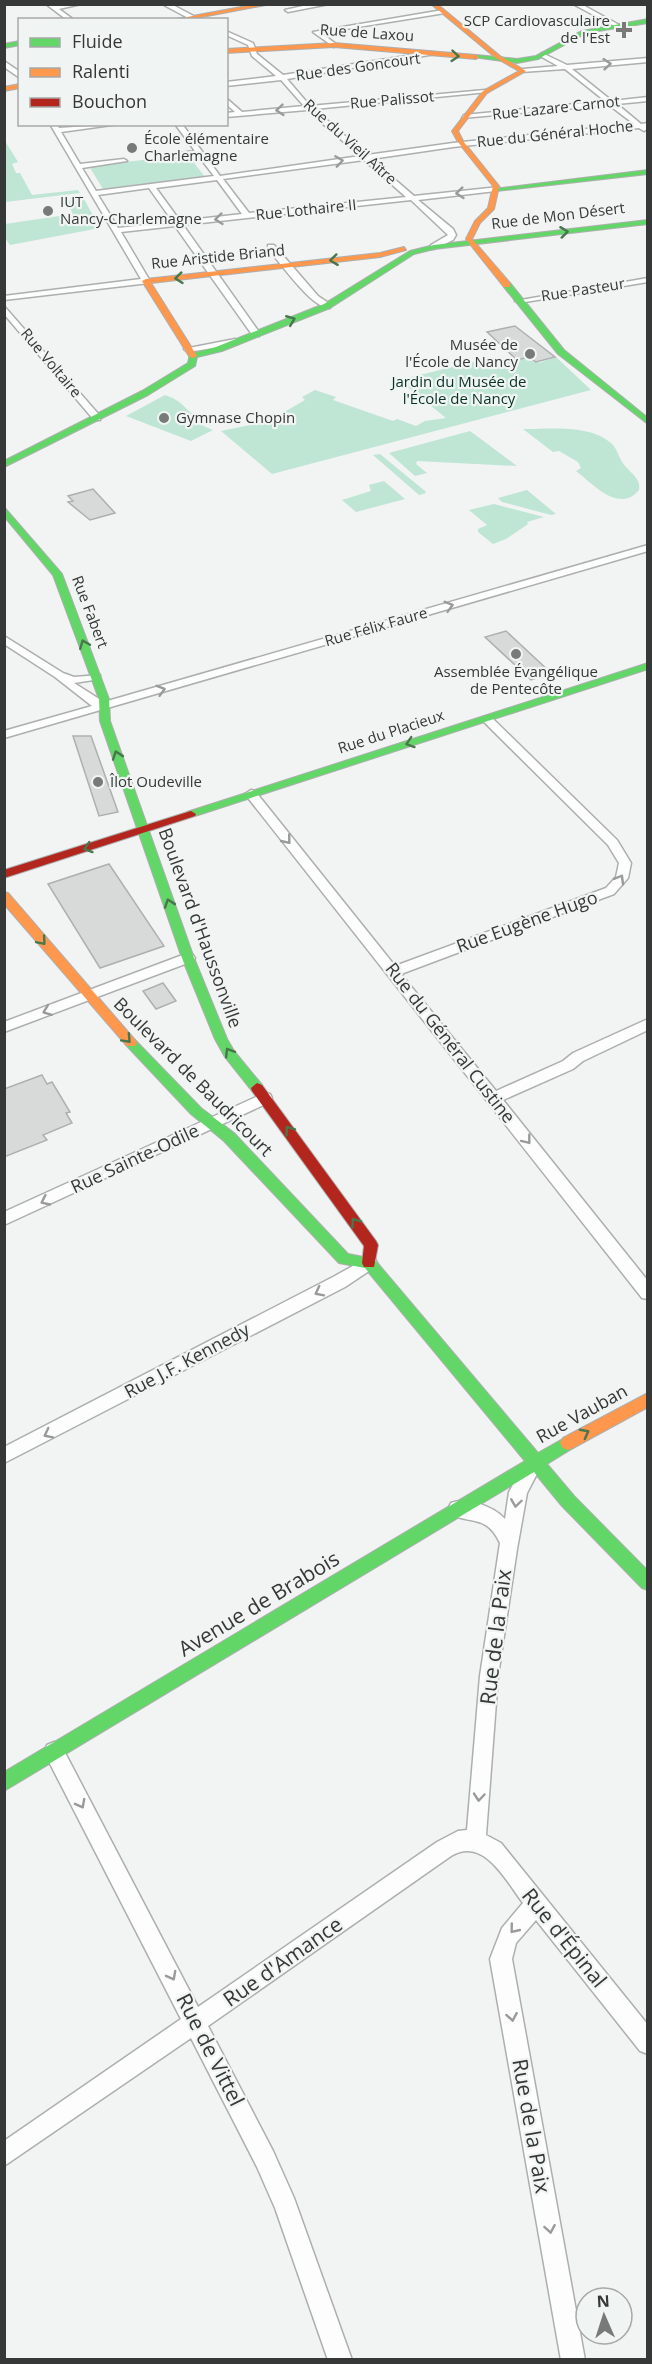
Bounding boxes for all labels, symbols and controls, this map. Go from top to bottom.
place label: SCP Cardiovasculaire de l'Est [464,10,610,47]
legend [18,18,228,126]
street label: Rue de Laxou [319,19,415,45]
marker: SCP Cardiovasculaire de l'Est [615,21,633,39]
text: Fluide [72,29,123,53]
street label: Rue des Goncourt [294,47,421,85]
one-way arrow [450,49,459,62]
one-way arrow [603,58,612,71]
text: Ralenti [72,59,130,83]
street label: Rue Palissot [349,85,435,113]
text: Bouchon [72,89,147,113]
street label: Rue Lazare Carnot [491,90,621,124]
street label: Rue du Vieil Aître [300,94,402,188]
one-way arrow [276,103,285,116]
street label: Rue du Général Hoche [476,115,634,151]
place label: École élémentaire Charlemagne [144,128,269,165]
marker: École élémentaire Charlemagne [125,141,139,155]
one-way arrow [334,156,343,168]
one-way arrow [455,186,464,198]
place label: IUT Nancy-Charlemagne [60,191,202,228]
street label: Rue Lothaire II [255,194,357,224]
street label: Rue de Mon Désert [490,197,626,233]
marker: IUT Nancy-Charlemagne [41,204,55,218]
one-way arrow [215,212,224,225]
one-way arrow [559,226,568,239]
street label: Rue Aristide Briand [150,239,286,273]
one-way arrow [329,254,338,266]
one-way arrow [175,271,184,284]
street label: Rue Pasteur [540,273,626,305]
one-way arrow [285,315,296,327]
street label: Rue Voltaire [17,324,87,401]
place label: Musée de l'École de Nancy [405,334,518,371]
marker: Musée de l'École de Nancy [523,347,537,361]
park label: Jardin du Musée de l'École de Nancy [389,371,527,408]
place label: Gymnase Chopin [176,407,295,427]
marker: Gymnase Chopin [157,411,171,425]
street label: Rue Fabert [68,573,114,651]
one-way arrow [443,601,454,613]
street label: Rue Félix Faure [322,602,429,650]
one-way arrow [79,639,91,650]
marker: Assemblée Évangélique de Pentecôte [509,647,523,661]
place label: Assemblée Évangélique de Pentecôte [434,661,598,698]
one-way arrow [155,685,166,697]
street label: Rue du Placieux [335,704,447,758]
one-way arrow [405,736,416,749]
one-way arrow [111,750,124,761]
place label: Îlot Oudeville [109,771,202,791]
marker: Îlot Oudeville [91,775,105,789]
street label: Boulevard d'Haussonville [154,824,248,1031]
one-way arrow [280,833,291,844]
one-way arrow [83,840,94,853]
one-way arrow [612,875,624,885]
street label: Rue Eugène Hugo [453,884,601,958]
one-way arrow [163,898,176,909]
one-way arrow [35,934,46,945]
street label: Rue du Général Custine [380,957,521,1128]
street label: Boulevard de Baudricourt [109,992,278,1161]
one-way arrow [42,1003,52,1016]
one-way arrow [120,1032,131,1042]
one-way arrow [225,1047,236,1058]
street label: Rue Sainte-Odile [67,1118,203,1198]
one-way arrow [285,1126,296,1137]
one-way arrow [519,1133,530,1144]
one-way arrow [40,1194,51,1206]
one-way arrow [351,1217,362,1228]
one-way arrow [314,1285,325,1297]
street label: Rue J.F. Kennedy [120,1317,254,1403]
street label: Rue Vauban [532,1378,631,1448]
one-way arrow [43,1426,54,1438]
one-way arrow [579,1429,590,1440]
one-way arrow [511,1499,523,1508]
street label: Avenue de Brabois [173,1544,344,1662]
street label: Rue de la Paix [473,1568,517,1706]
one-way arrow [473,1793,486,1802]
one-way arrow [74,1797,85,1808]
street label: Rue d'Épinal [516,1882,613,1993]
street label: Rue d'Amance [217,1910,348,2013]
one-way arrow [510,1922,521,1933]
one-way arrow [165,1970,176,1980]
street label: Rue de Vittel [170,1988,251,2111]
one-way arrow [505,2012,517,2021]
street label: Rue de la Paix [506,2056,558,2195]
one-way arrow [543,2224,556,2234]
north arrow [574,2286,634,2346]
text: N [596,2290,610,2312]

